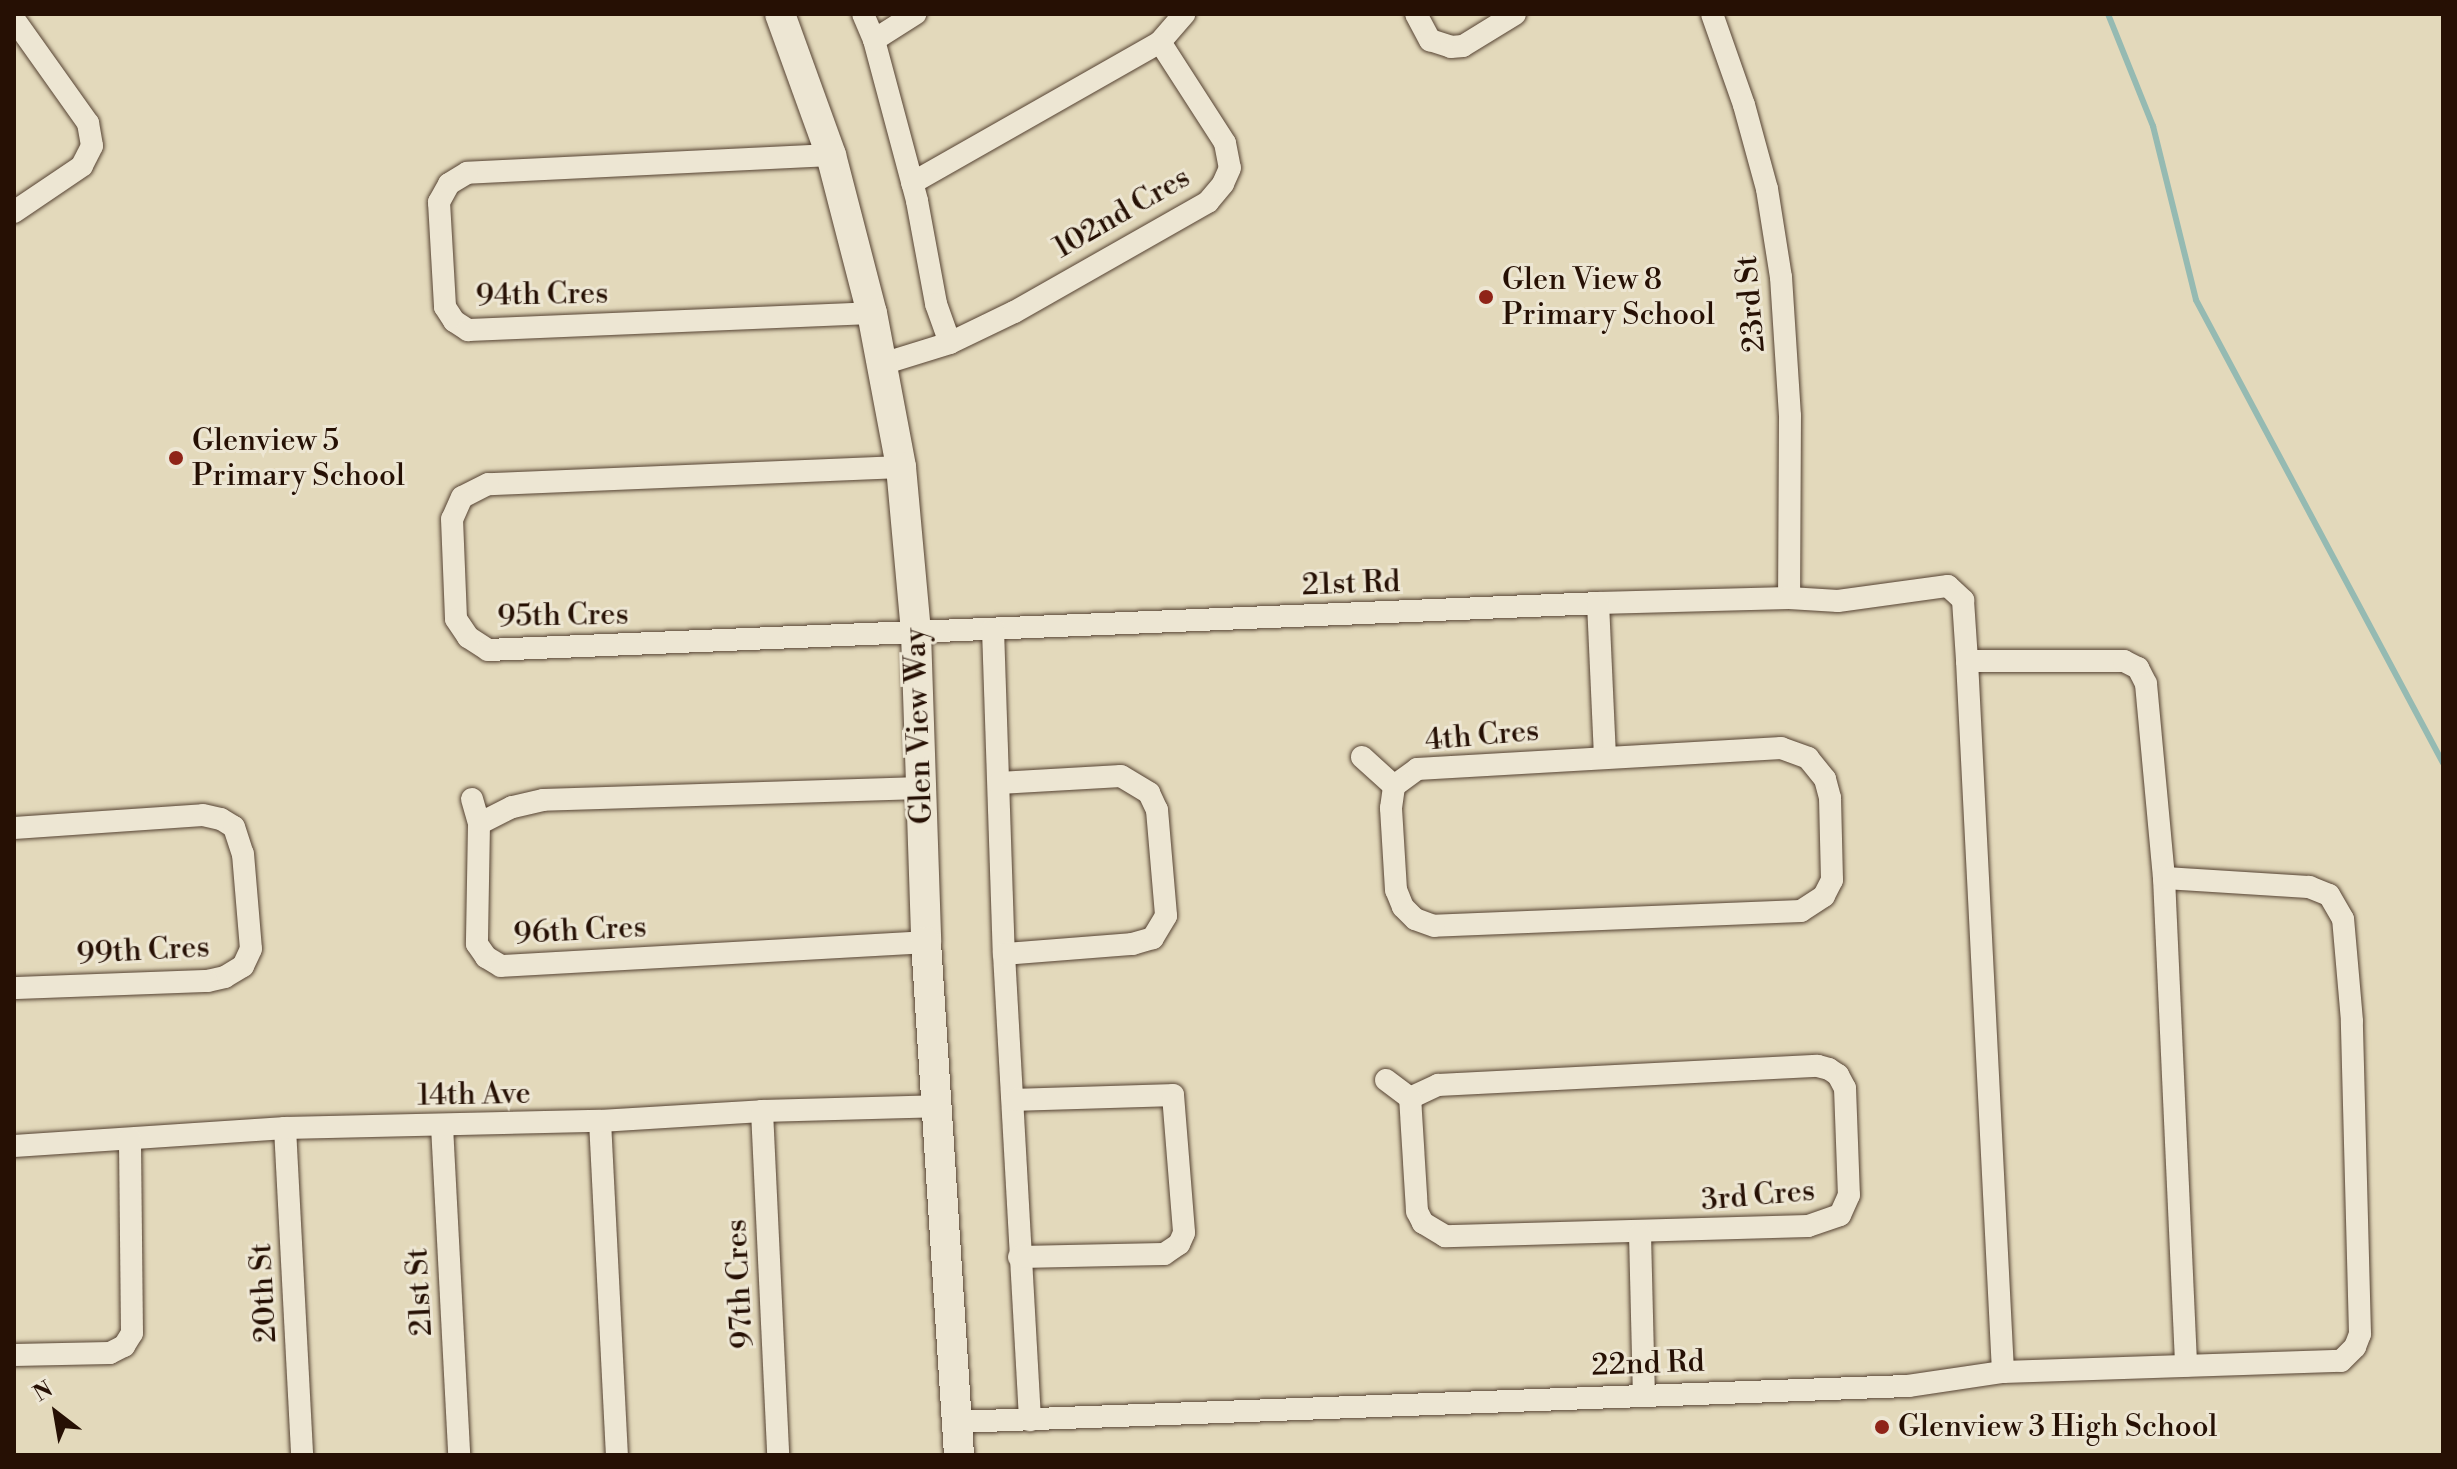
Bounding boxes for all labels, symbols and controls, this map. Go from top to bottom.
street label: 102nd Cres [1048,160,1196,266]
street label: 23rd St [1729,254,1773,354]
place label: Glen View 8 Primary School [1502,262,1715,332]
street label: 94th Cres [475,276,609,314]
marker: Glen View 8 Primary School [1477,288,1495,306]
place label: Glenview 5 Primary School [192,423,405,494]
marker: Glenview 5 Primary School [167,449,185,467]
street label: 21st Rd [1301,564,1401,604]
street label: 95th Cres [497,597,629,635]
street label: Glen View Way [898,627,940,825]
street label: 4th Cres [1423,713,1541,759]
street label: 96th Cres [513,910,647,952]
street label: 99th Cres [76,930,210,972]
street label: 14th Ave [417,1076,531,1114]
street label: 3rd Cres [1700,1173,1816,1219]
street label: 97th Cres [719,1218,761,1350]
street label: 20th St [243,1242,285,1344]
street label: 21st St [400,1247,440,1337]
street label: 22nd Rd [1591,1344,1705,1384]
north arrow [16,1373,96,1453]
text: N [29,1376,58,1408]
place label: Glenview 3 High School [1898,1409,2217,1445]
marker: Glenview 3 High School [1873,1418,1891,1436]

